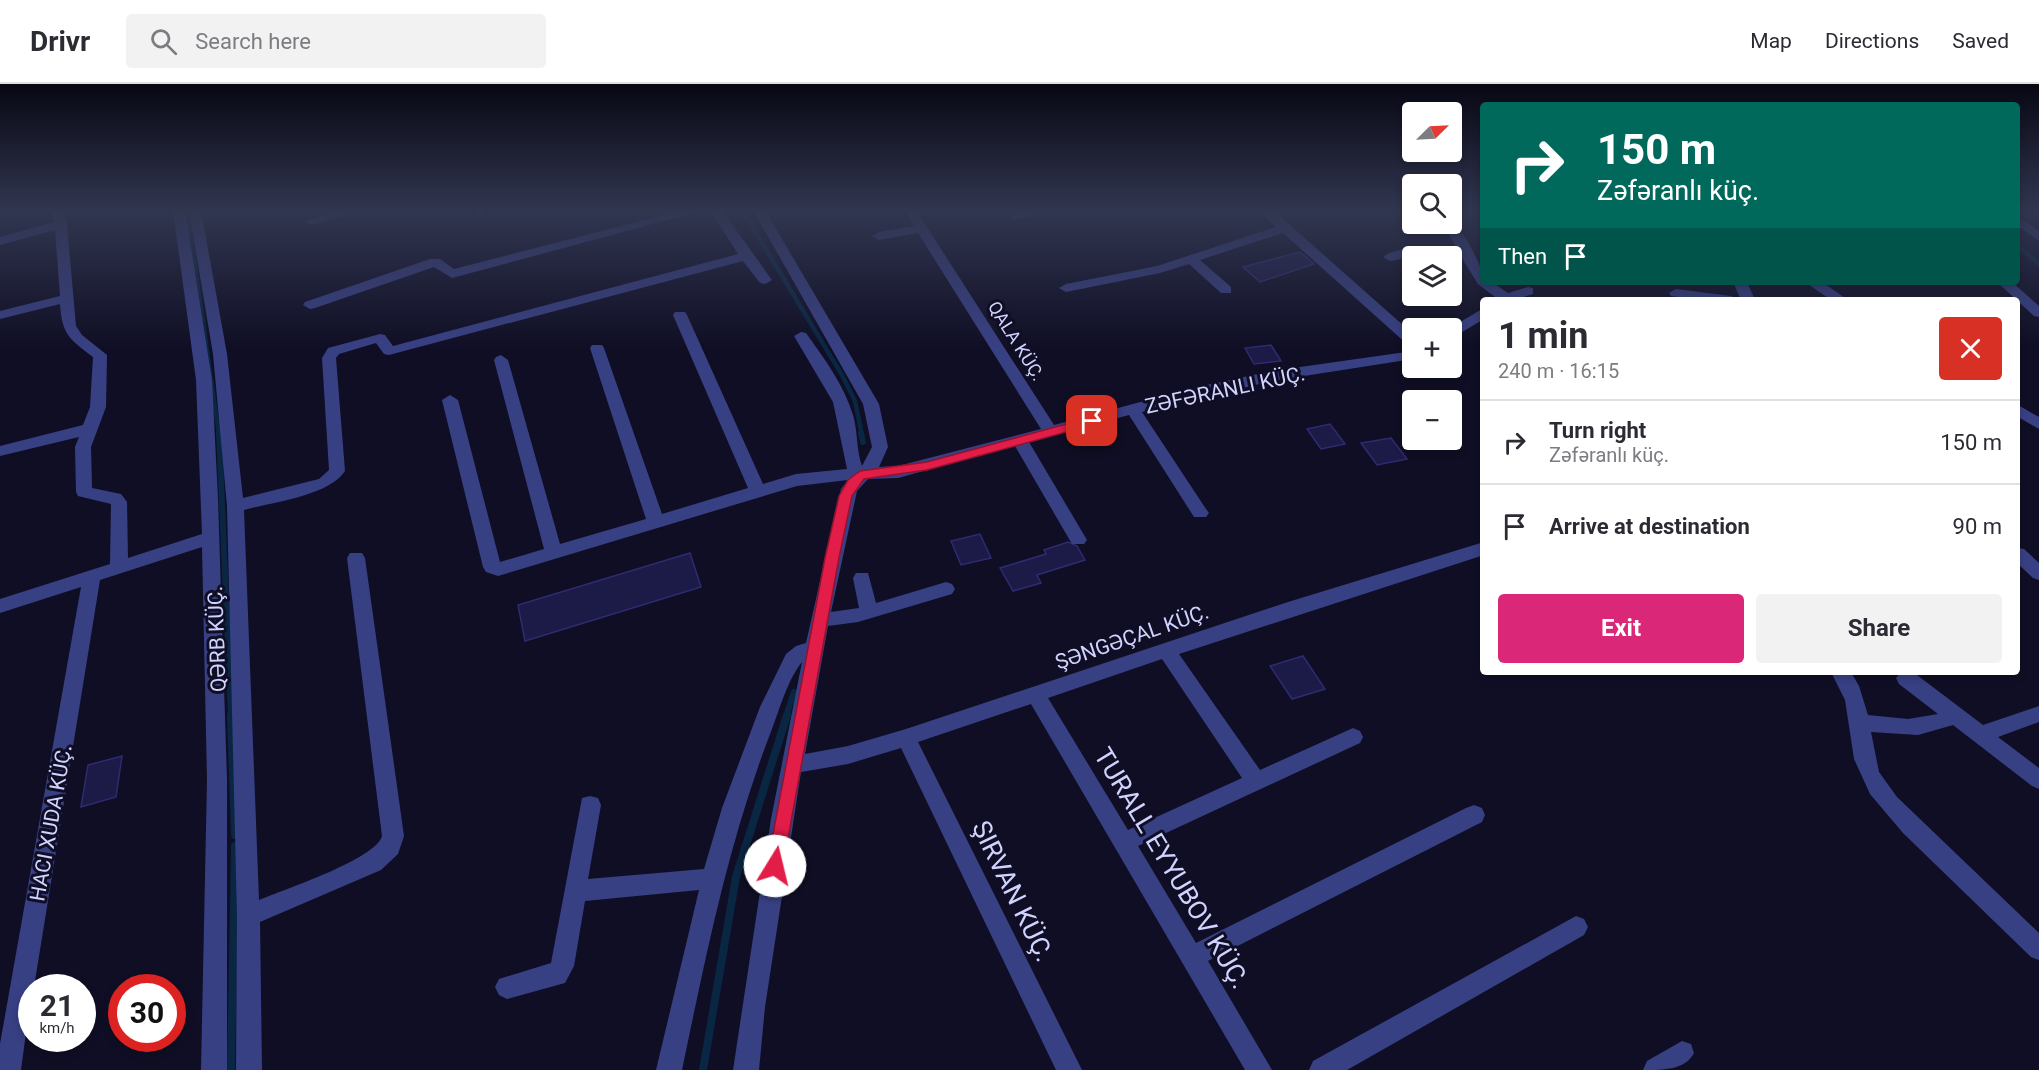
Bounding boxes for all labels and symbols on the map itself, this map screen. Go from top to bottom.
north arrow [1402,102,1462,162]
street label: QALA KÜÇ. [984,297,1049,384]
street label: ZƏFƏRANLI KÜÇ. [1143,361,1307,419]
pin [1066,395,1117,446]
street label: QƏRB KÜÇ. [203,586,231,692]
street label: ŞƏNGƏÇAL KÜÇ. [1052,599,1212,675]
street label: TURALL EYYUBOV KÜÇ. [1088,742,1256,994]
street label: HACI XUDA KÜÇ. [25,743,77,903]
street label: ŞIRVAN KÜÇ. [966,816,1060,966]
position arrow [743,834,807,898]
speed limit sign: 30 [108,974,186,1052]

